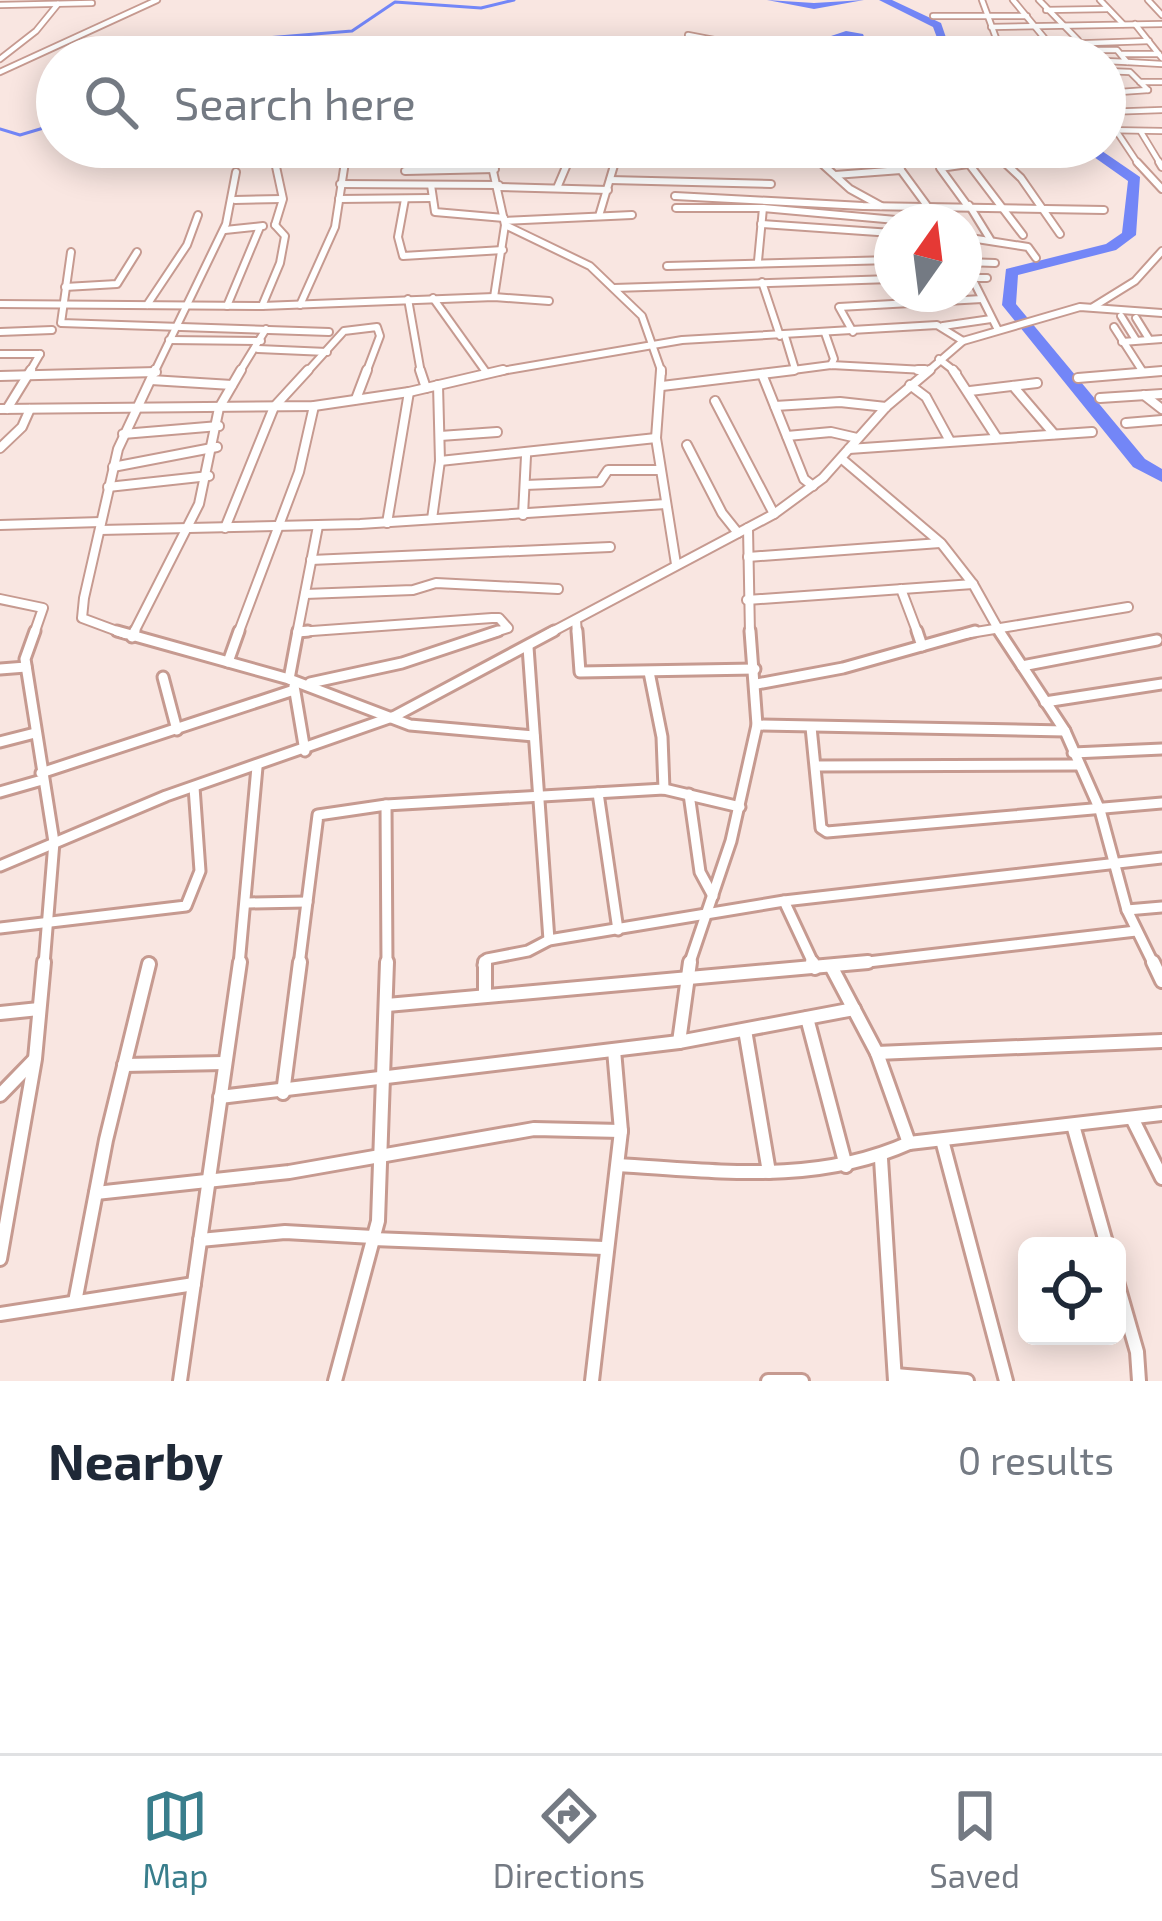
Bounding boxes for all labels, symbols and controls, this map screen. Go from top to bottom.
search box [36,36,1126,168]
icon: search [78,69,144,135]
text: Search here [174,75,416,129]
north arrow [874,204,982,312]
map controls [1018,1237,1126,1345]
button: locate [1018,1237,1126,1345]
text: Nearby [48,1429,223,1490]
text: 0 results [958,1436,1114,1483]
tab: Map [142,1783,208,1895]
tab: Directions [493,1783,645,1895]
tab: Saved [929,1783,1020,1895]

